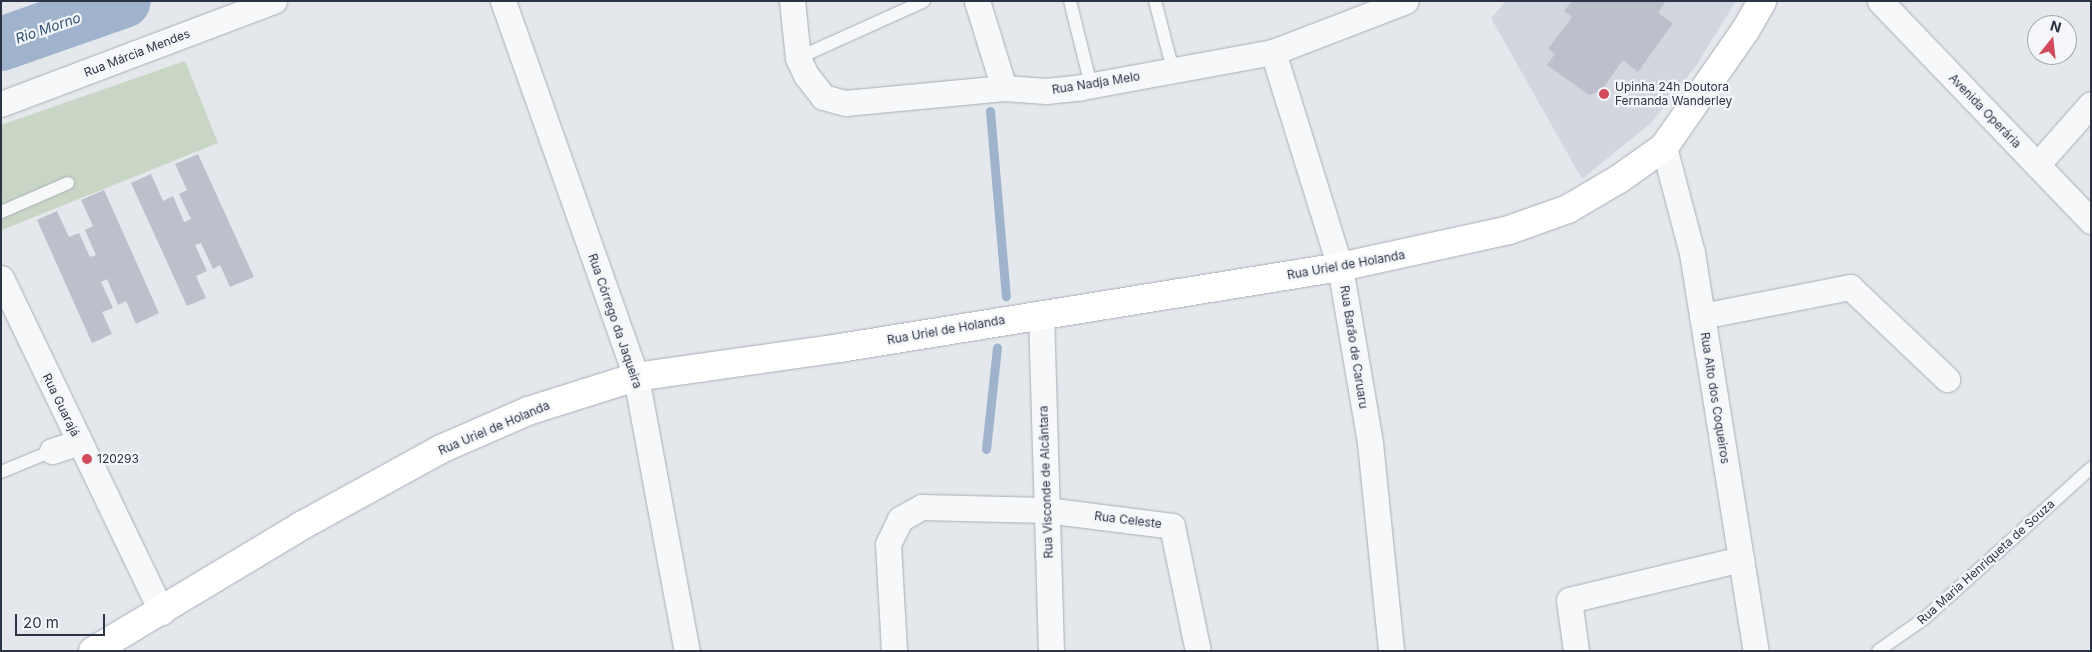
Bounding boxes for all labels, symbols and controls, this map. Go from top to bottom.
water label: Rio Morno [13,9,83,47]
north arrow [2027,15,2077,65]
text: N [2049,16,2063,36]
street label: Rua Márcia Mendes [82,26,192,80]
street label: Rua Nadja Melo [1051,69,1141,97]
street label: Avenida Operária [1946,71,2024,151]
place label: Upinha 24h Doutora Fernanda Wanderley [1615,80,1732,108]
marker: Upinha 24h Doutora Fernanda Wanderley [1597,87,1611,101]
street label: Rua Uriel de Holanda [1286,248,1406,282]
street label: Rua Córrego da Jaqueira [585,252,645,390]
street label: Rua Barão de Caruaru [1337,284,1371,410]
street label: Rua Uriel de Holanda [886,313,1006,347]
street label: Rua Alto dos Coqueiros [1697,331,1733,465]
street label: Rua Guarajá [39,371,83,439]
street label: Rua Uriel de Holanda [436,398,552,458]
street label: Rua Visconde de Alcântara [1036,405,1056,559]
place label: 120293 [97,452,139,466]
marker: 120293 [81,453,93,465]
street label: Rua Maria Henriqueta de Souza [1914,497,2058,627]
street label: Rua Celeste [1094,509,1162,531]
scale bar [18,604,108,636]
text: 20 m [23,613,59,632]

